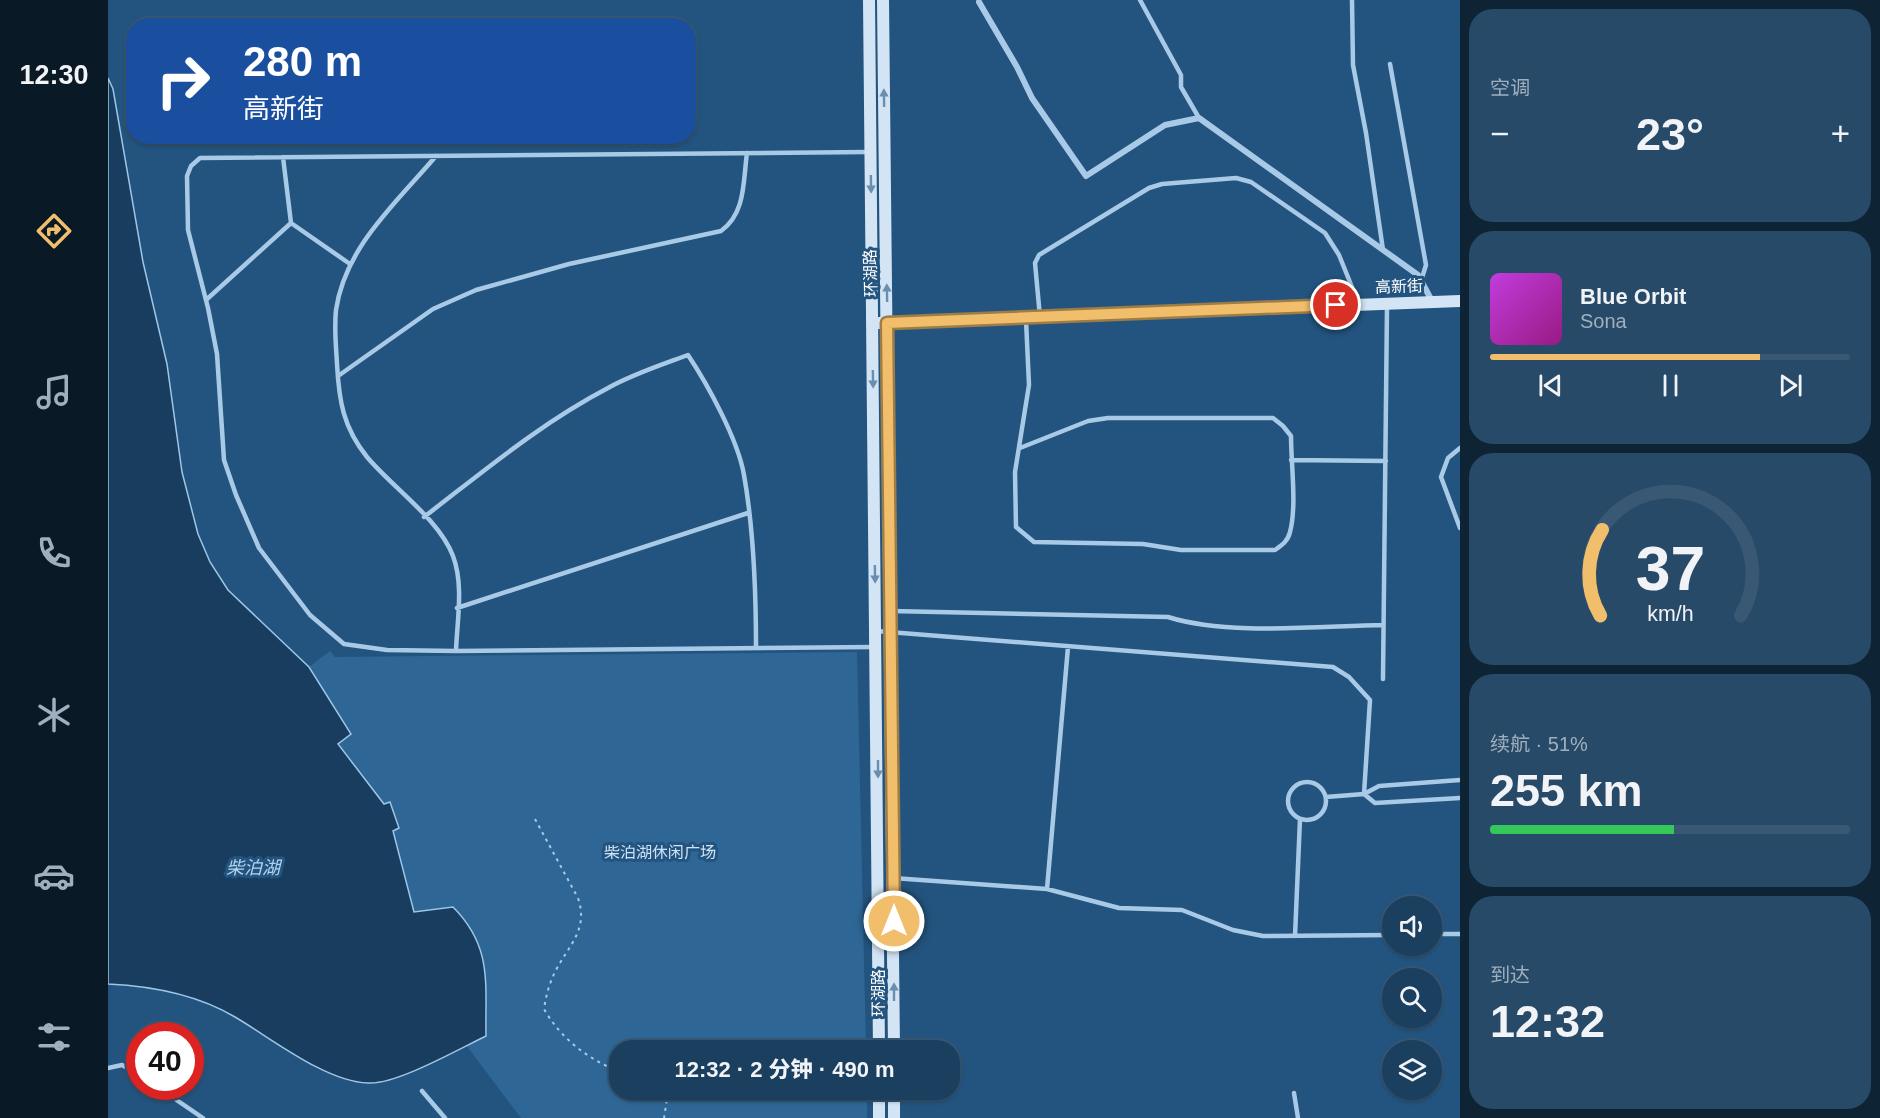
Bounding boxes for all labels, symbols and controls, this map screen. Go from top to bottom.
text: 280 m [243,38,362,85]
icon: right [144,42,222,120]
text: 12:30 [19,60,89,90]
text: 空调 [1490,77,1530,99]
one-way arrow [880,88,889,107]
text: 高新街 [243,94,324,124]
text: 23° [1636,109,1704,160]
text: − [1490,115,1509,152]
text: + [1831,115,1850,152]
one-way arrow [866,175,876,194]
icon: directions [33,210,75,252]
street label: 环湖路 [862,249,879,297]
street label: 高新街 [1375,277,1423,296]
pin [1310,279,1361,330]
one-way arrow [882,283,892,302]
text: Blue Orbit [1580,284,1686,309]
icon: arrive [1319,288,1352,321]
text: Sona [1580,310,1627,332]
icon: previous [1534,369,1567,402]
icon: pause [1654,369,1687,402]
icon: next [1774,369,1807,402]
one-way arrow [868,370,878,389]
icon: music [33,371,75,413]
icon: phone [33,532,75,574]
text: 37 [1635,534,1705,603]
one-way arrow [871,565,880,584]
text: km/h [1647,602,1693,626]
icon: climate [33,694,75,736]
text: 续航 · 51% [1490,733,1588,755]
one-way arrow [873,760,883,779]
text: 255 km [1490,765,1643,816]
park label: 柴泊湖休闲广场 [604,844,716,861]
icon: car [33,855,75,897]
water label: 柴泊湖 [226,858,283,878]
position arrow [862,889,926,953]
map controls [1382,896,1442,1100]
button: sound [1382,896,1442,956]
text: 到达 [1490,964,1530,986]
button: search [1382,968,1442,1028]
street label: 环湖路 [870,969,887,1017]
one-way arrow [889,982,899,1001]
text: 12:32 [1490,996,1605,1047]
icon: filters [33,1016,75,1058]
speed limit sign: 40 [126,1022,204,1100]
button: layers [1382,1040,1442,1100]
text: 12:32 · 2 分钟 · 490 m [674,1057,895,1082]

